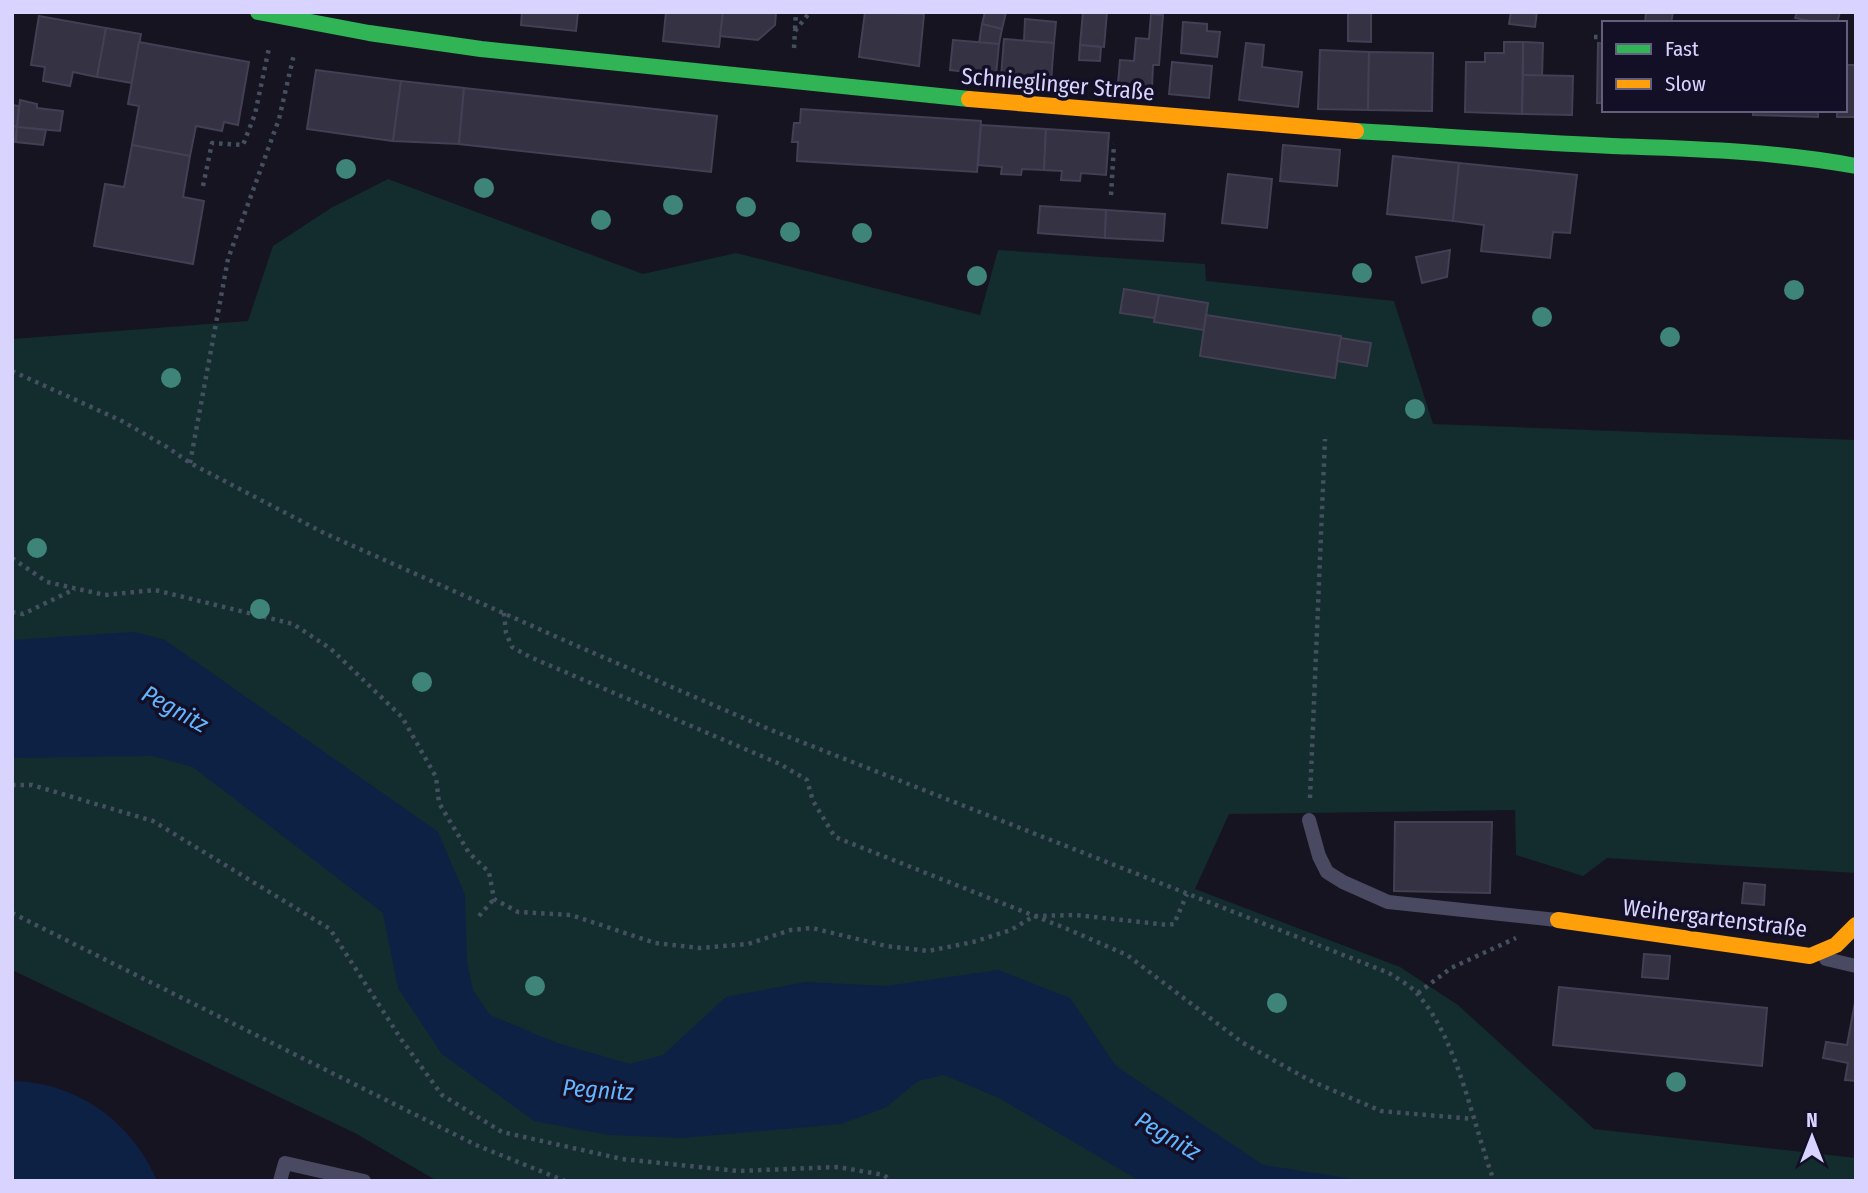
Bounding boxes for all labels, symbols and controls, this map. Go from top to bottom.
legend [1602,21,1847,112]
text: Fast [1665,36,1699,62]
street label: Schnieglinger Straße [960,62,1156,106]
text: Slow [1665,71,1706,97]
water label: Pegnitz [137,679,213,739]
street label: Weihergartenstraße [1621,893,1809,943]
water label: Pegnitz [562,1074,635,1106]
north arrow [1777,1102,1847,1172]
water label: Pegnitz [1130,1106,1206,1167]
text: N [1806,1109,1818,1132]

